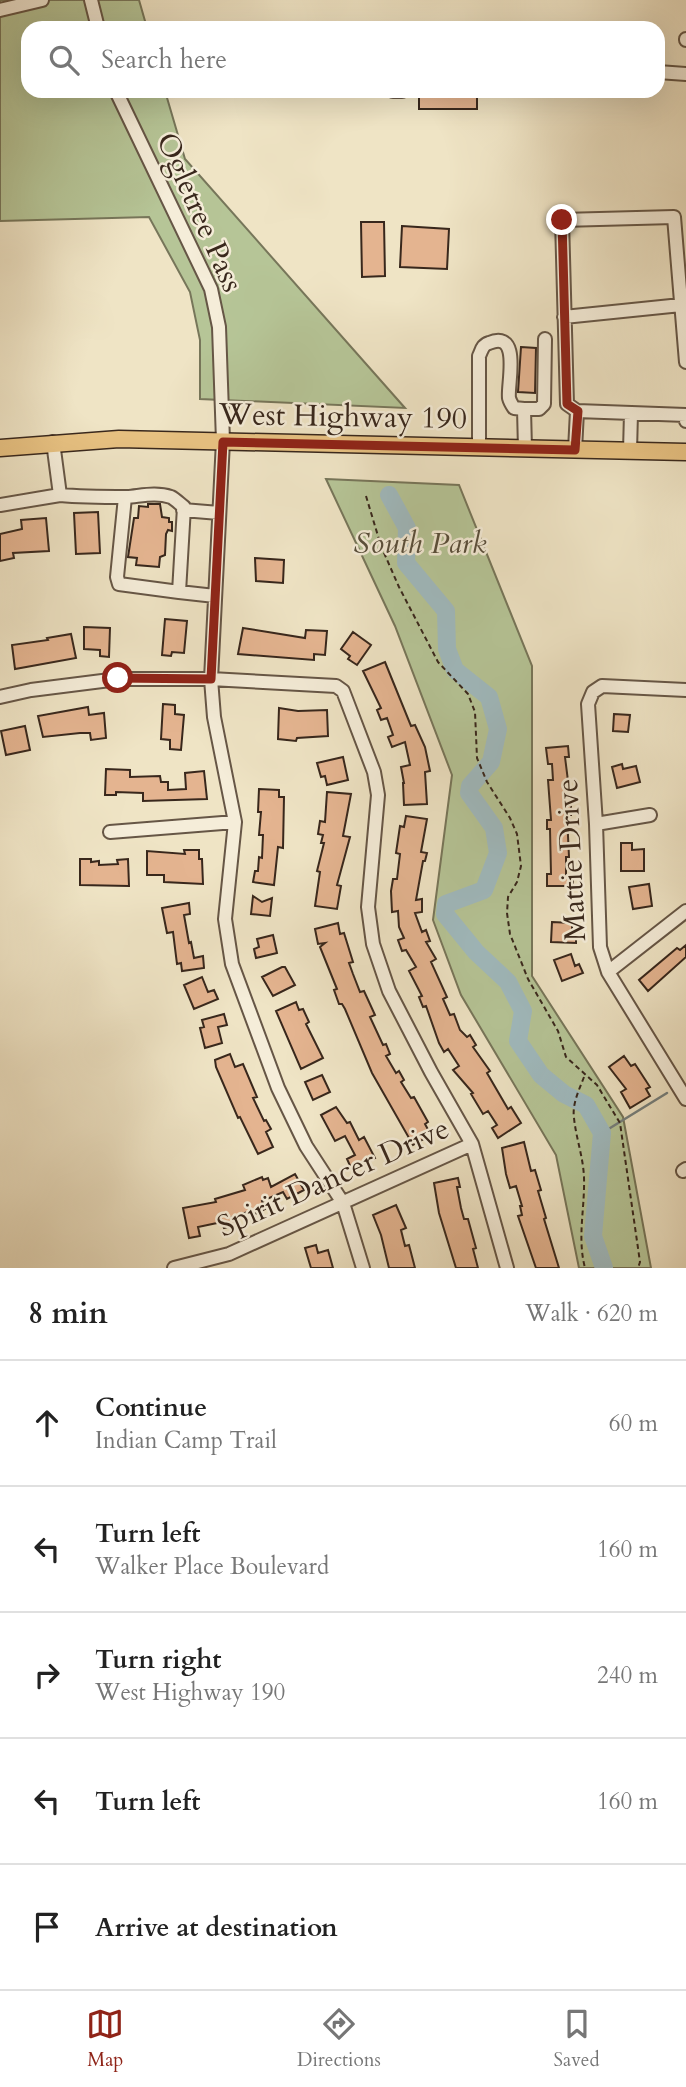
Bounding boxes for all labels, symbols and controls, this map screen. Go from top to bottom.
search box [21,21,665,98]
icon: search [45,41,83,79]
text: Search here [101,42,227,77]
street label: Ogletree Pass [146,126,253,298]
route end [546,204,577,235]
street label: West Highway 190 [218,394,467,439]
park label: South Park [353,523,487,564]
route start [102,662,133,693]
street label: Mattie Drive [547,778,596,942]
street label: Spirit Dancer Drive [211,1108,456,1247]
text: 8 min [28,1293,108,1334]
text: Walk · 620 m [525,1298,658,1329]
text: Continue [95,1390,207,1425]
icon: ahead [28,1404,66,1442]
text: 60 m [609,1408,658,1439]
text: Indian Camp Trail [95,1425,277,1456]
text: Turn left [95,1516,200,1551]
icon: left [28,1530,66,1568]
text: 160 m [597,1534,658,1565]
text: Walker Place Boulevard [95,1551,329,1582]
text: Turn right [95,1642,222,1677]
icon: right [28,1656,66,1694]
text: 240 m [597,1660,658,1691]
text: West Highway 190 [95,1677,285,1708]
icon: left [28,1782,66,1820]
text: Turn left [95,1784,200,1819]
text: 160 m [597,1786,658,1817]
icon: arrive [28,1908,66,1946]
text: Arrive at destination [95,1910,338,1945]
tab: Map [86,2005,124,2073]
tab: Directions [297,2005,381,2073]
tab: Saved [554,2005,600,2073]

